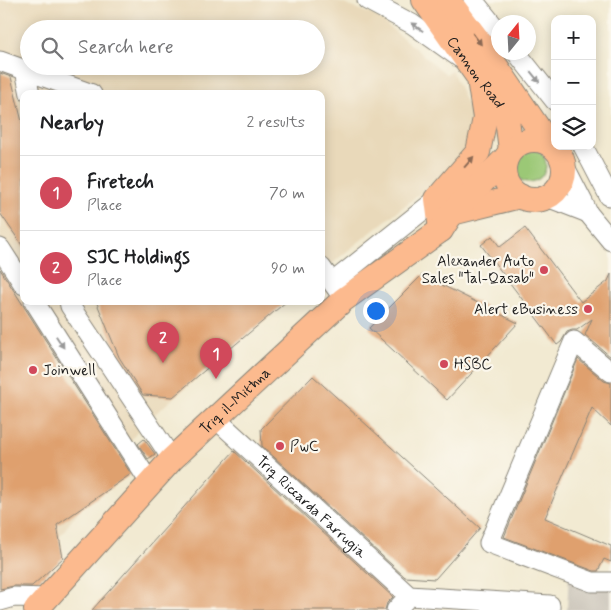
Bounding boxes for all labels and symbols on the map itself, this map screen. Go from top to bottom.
north arrow [491,15,536,60]
one-way arrow [410,22,424,32]
one-way arrow [472,32,482,46]
street label: Cannon Road [442,33,509,111]
one-way arrow [530,70,541,83]
one-way arrow [463,156,474,169]
place label: Alexander Auto Sales "Tal-Qasab" [422,252,534,289]
marker: Alexander Auto Sales "Tal-Qasab" [538,264,550,276]
your location [363,298,389,324]
place label: Alert eBusiness [474,300,578,320]
marker: Alert eBusiness [582,303,594,315]
pin: 2 [147,322,179,363]
one-way arrow [55,336,65,349]
pin: 1 [200,338,232,379]
place label: HSBC [454,355,492,375]
marker: HSBC [438,358,450,370]
place label: Joinwell [43,361,96,381]
street label: Triq il-Mitħna [196,363,276,439]
marker: Joinwell [27,364,39,376]
place label: PwC [290,437,319,457]
marker: PwC [274,440,286,452]
street label: Triq Riccarda Farrugia [251,452,371,564]

